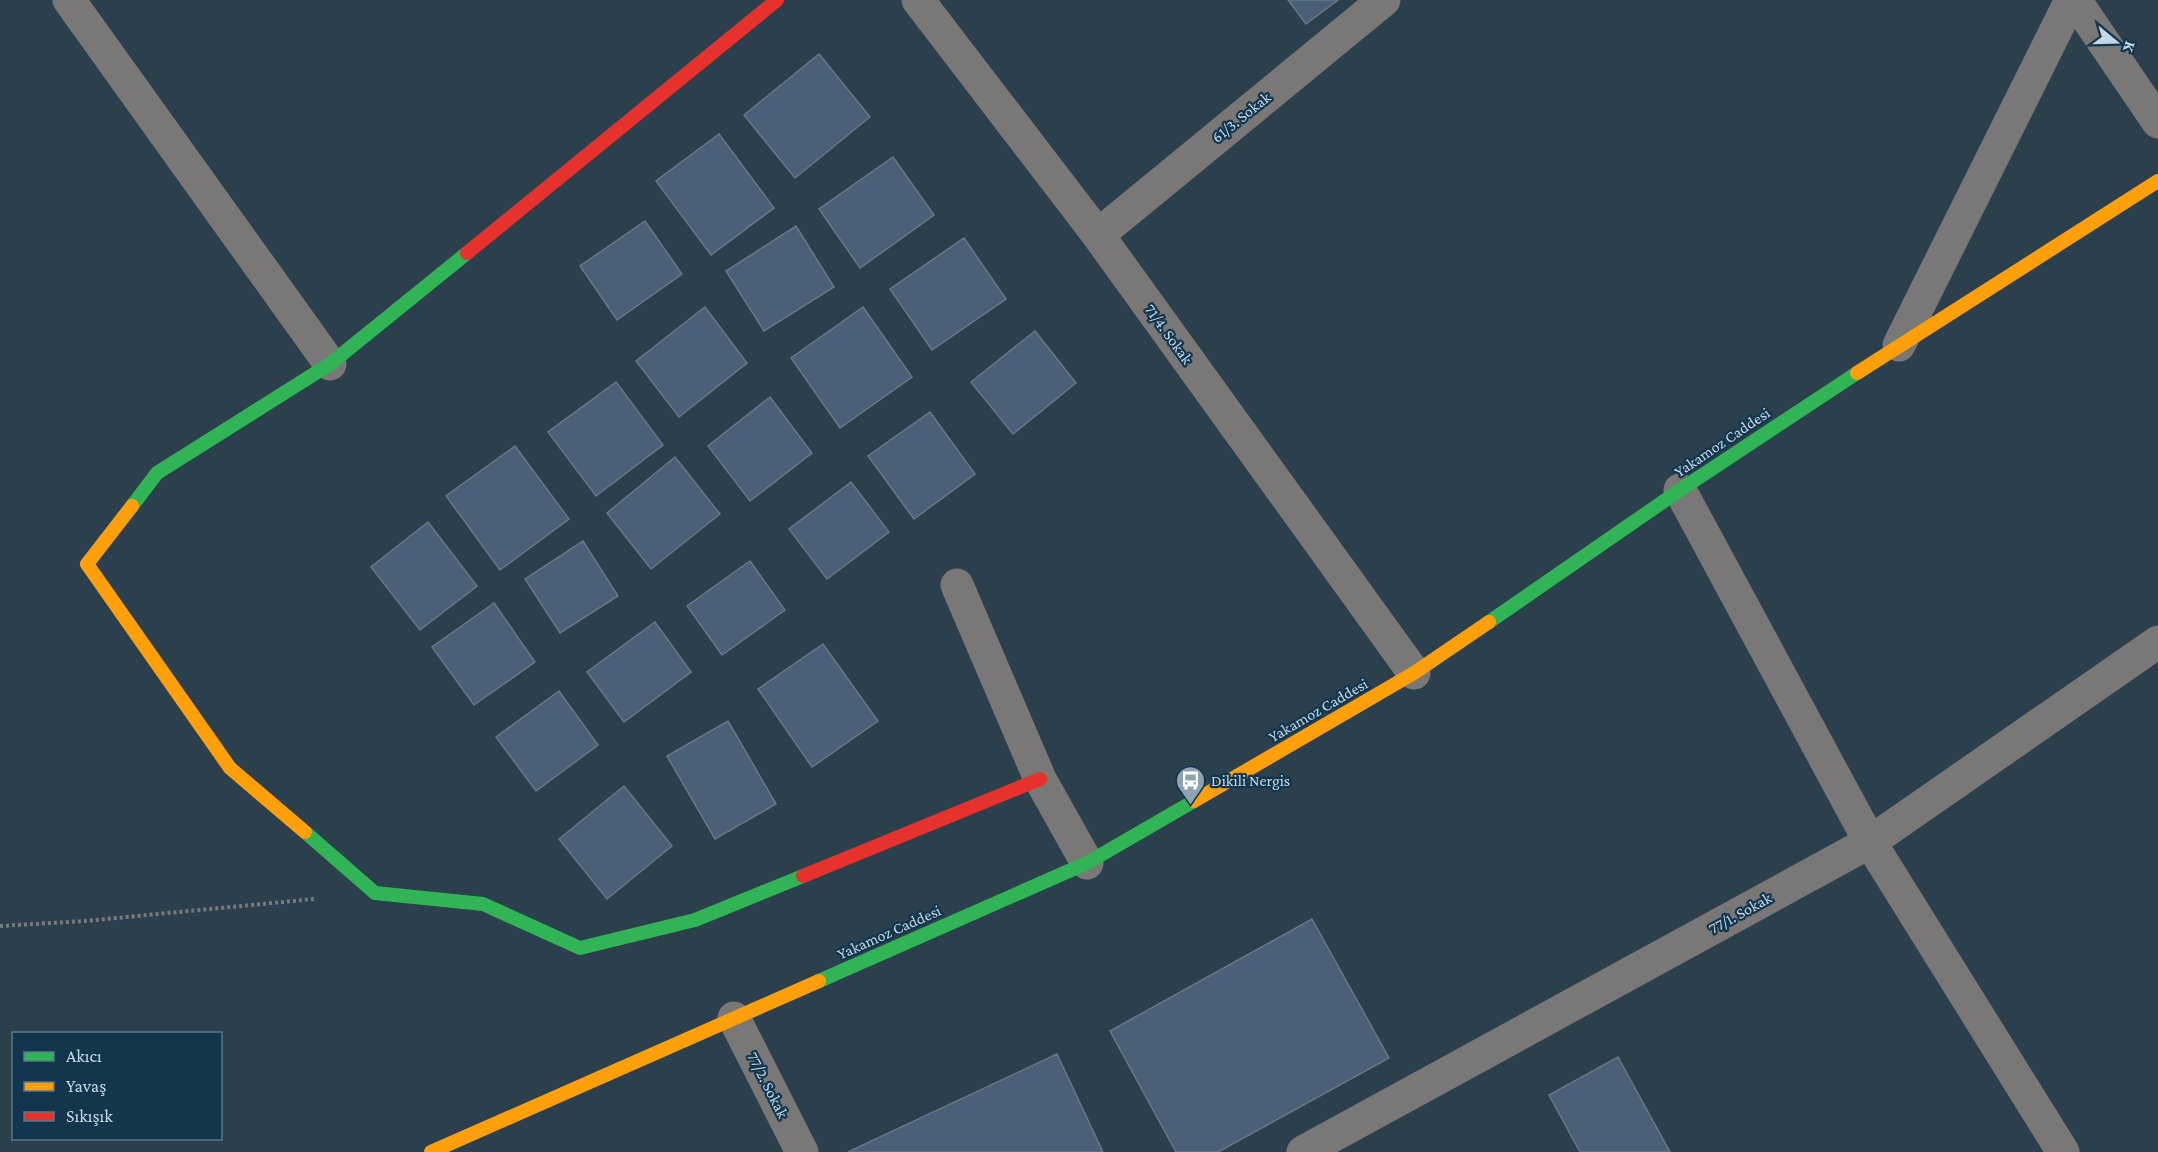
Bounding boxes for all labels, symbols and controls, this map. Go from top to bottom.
north arrow [2086,12,2146,72]
text: K [2120,39,2139,55]
street label: 61/3. Sokak [1208,88,1274,146]
street label: 71/4. Sokak [1142,301,1197,368]
street label: Yakamoz Caddesi [1671,404,1773,480]
street label: Yakamoz Caddesi [1265,675,1371,745]
bus stop icon: Dikili Nergis [1174,764,1206,806]
place label: Dikili Nergis [1211,772,1290,790]
street label: 77/1. Sokak [1706,889,1775,937]
street label: Yakamoz Caddesi [835,902,943,962]
legend [12,1032,222,1140]
text: Akıcı [66,1046,102,1066]
street label: 77/2. Sokak [744,1049,792,1121]
text: Yavaş [66,1076,106,1096]
text: Sıkışık [66,1106,113,1126]

